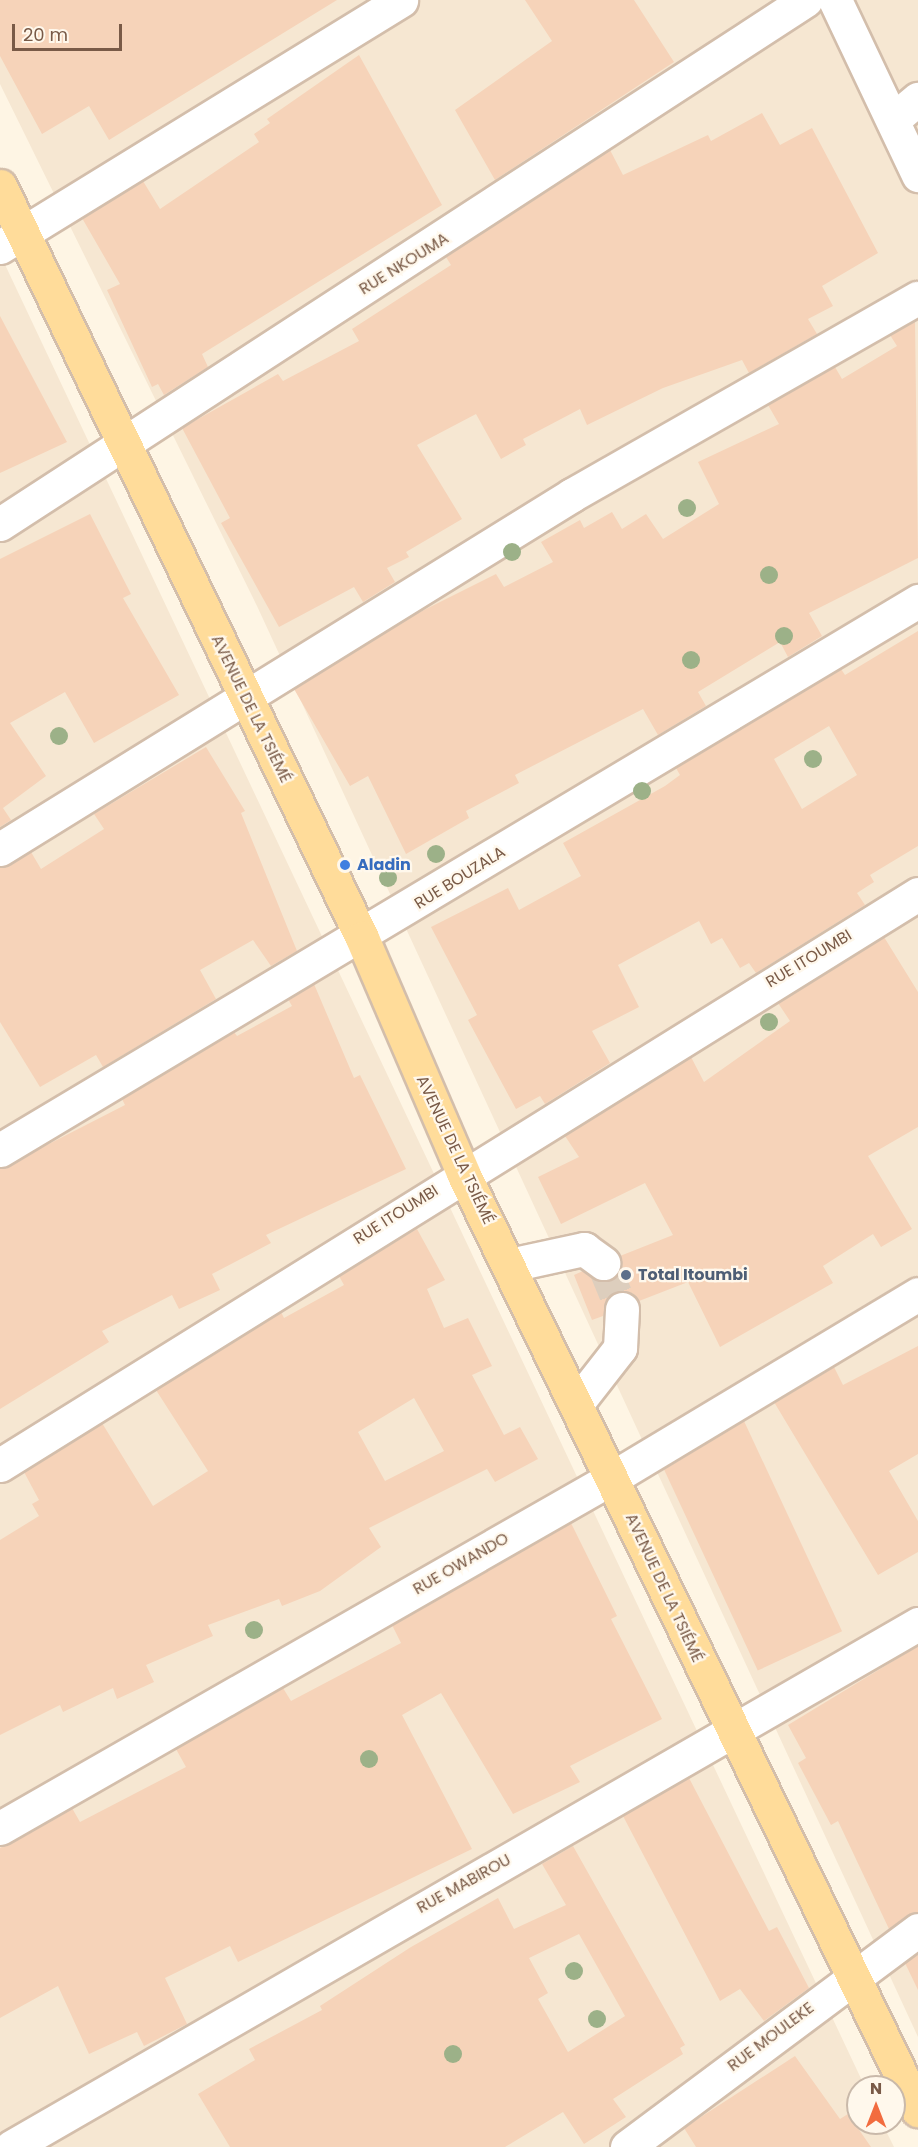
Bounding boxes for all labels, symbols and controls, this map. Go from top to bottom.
scale bar [15,12,124,50]
text: 20 m [23,22,68,47]
street label: RUE NKOUMA [356,229,452,299]
street label: AVENUE DE LA TSIÉMÉ [207,632,295,786]
street label: RUE BOUZALA [411,842,509,914]
place label: Aladin [357,855,411,875]
marker: Aladin [338,858,352,872]
street label: RUE ITOUMBI [763,926,855,992]
street label: AVENUE DE LA TSIÉMÉ [412,1072,498,1228]
street label: RUE ITOUMBI [350,1181,442,1249]
place label: Total Itoumbi [638,1265,748,1285]
marker: Total Itoumbi [619,1268,633,1282]
street label: AVENUE DE LA TSIÉMÉ [621,1510,707,1666]
street label: RUE OWANDO [410,1529,512,1599]
street label: RUE MABIROU [414,1850,514,1918]
street label: RUE MOULEKE [724,1998,818,2076]
north arrow [846,2075,906,2135]
text: N [870,2077,882,2100]

